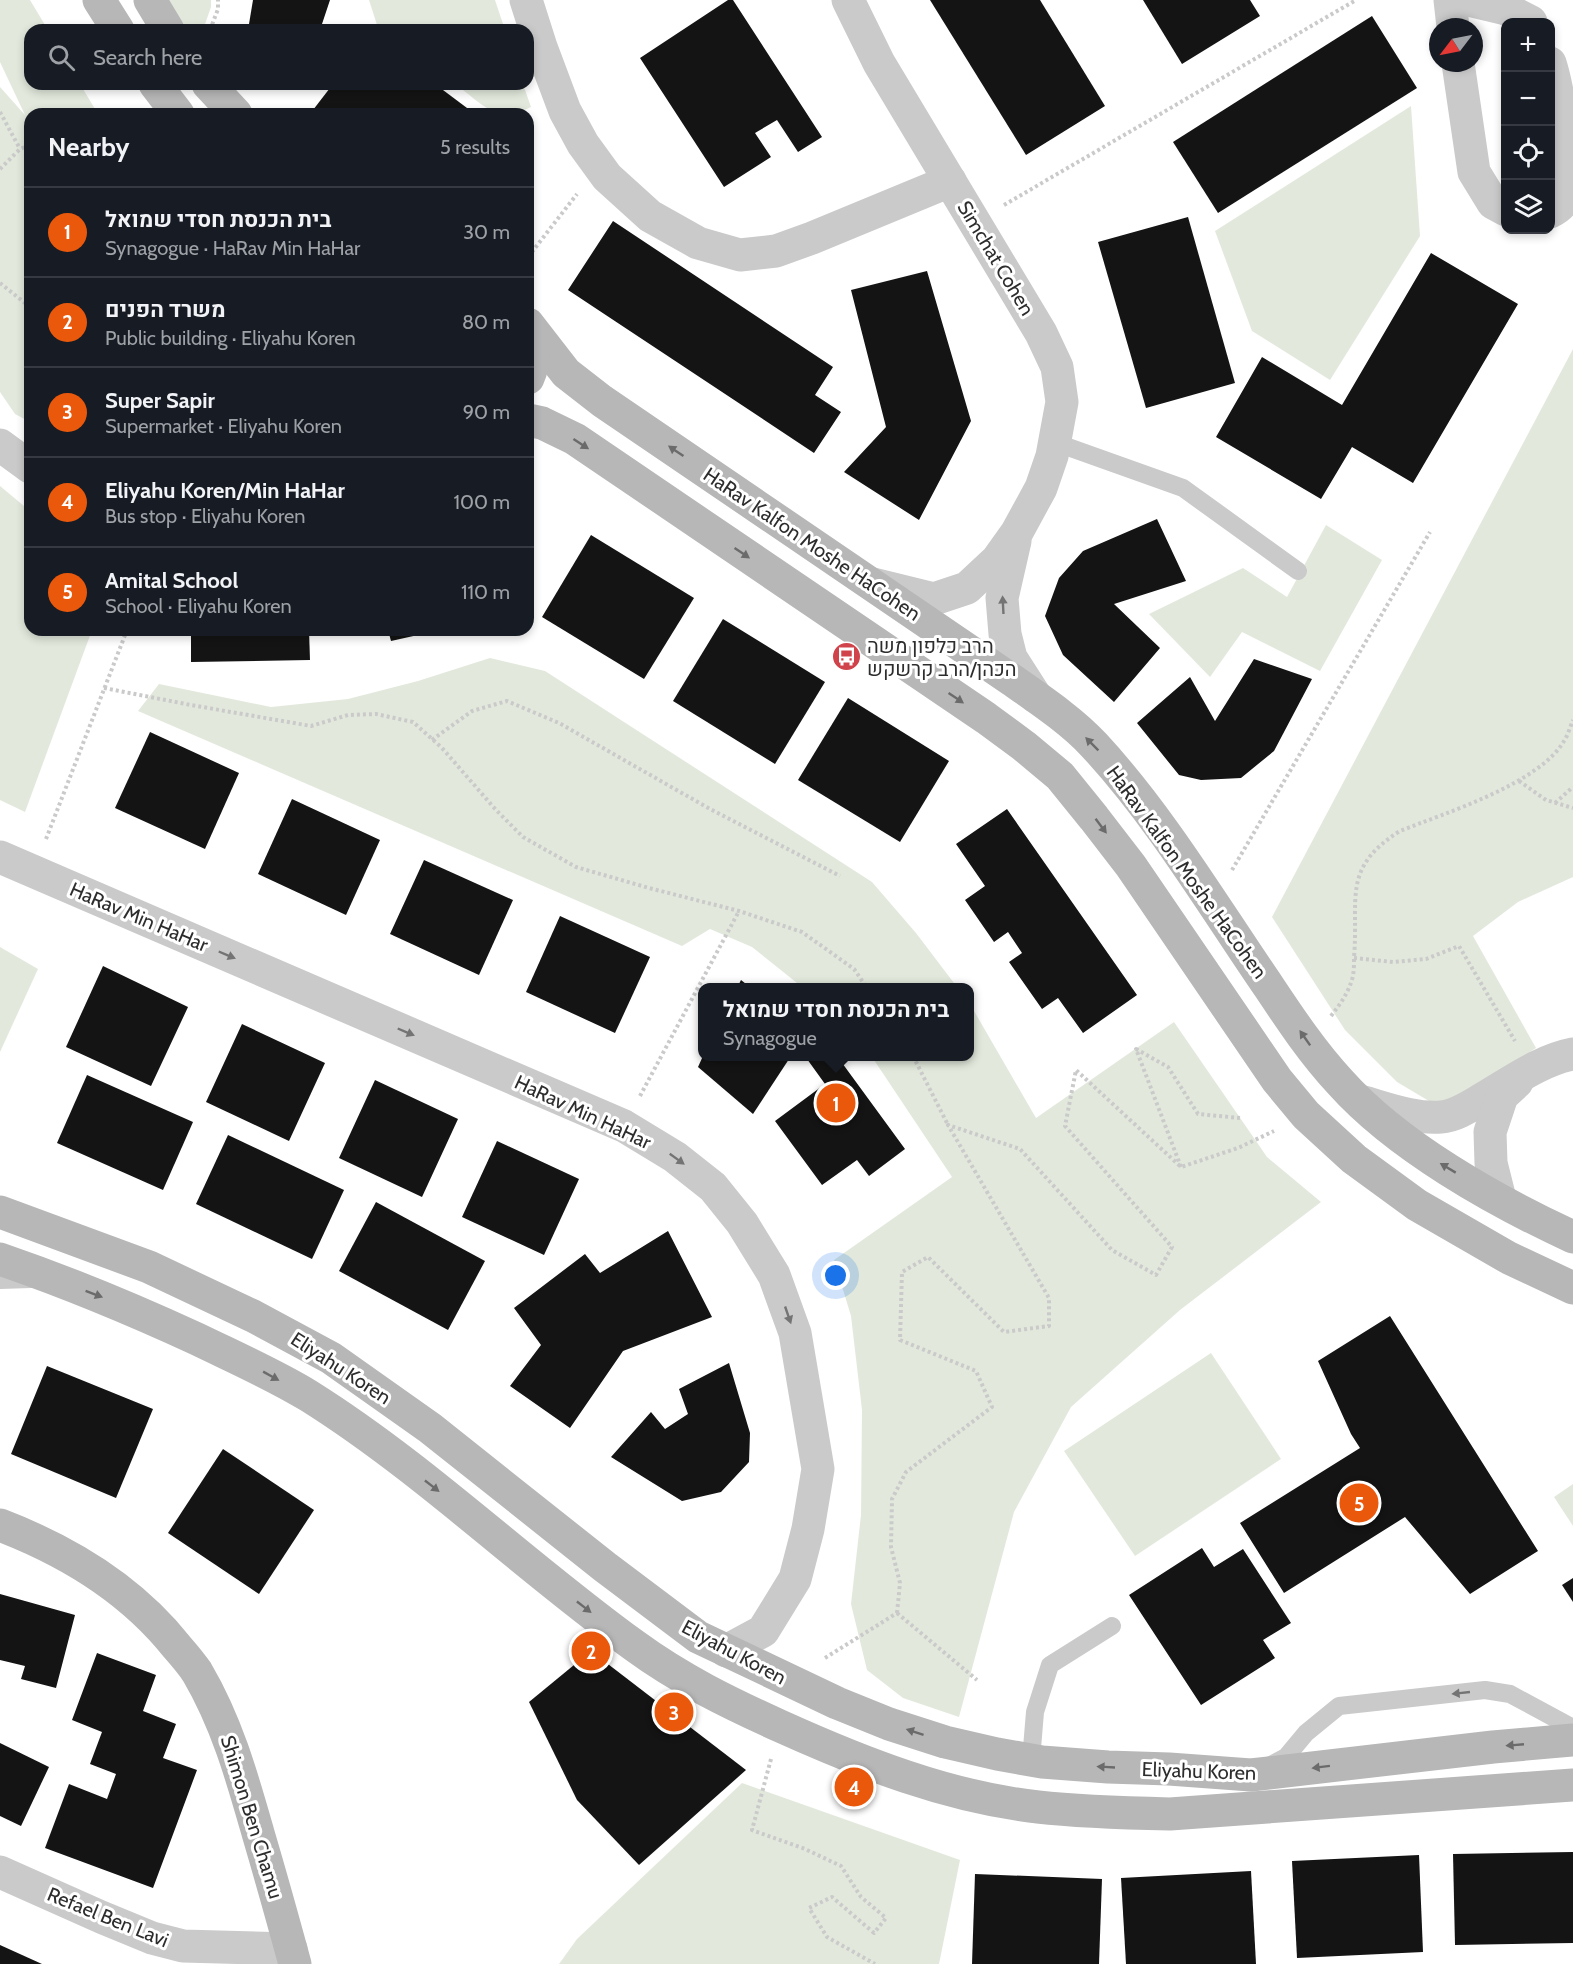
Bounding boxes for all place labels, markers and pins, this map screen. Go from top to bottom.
place label: הרב כלפון משה הכהן/הרב קרשקש [867,634,1017,681]
bus stop icon: הרב כלפון משה הכהן/הרב קרשקש [830,641,862,673]
pin: 1 [816,1080,856,1126]
pin: 5 [1340,1480,1378,1526]
pin: 2 [572,1628,610,1674]
pin: 3 [654,1690,694,1734]
pin: 4 [834,1764,874,1810]

